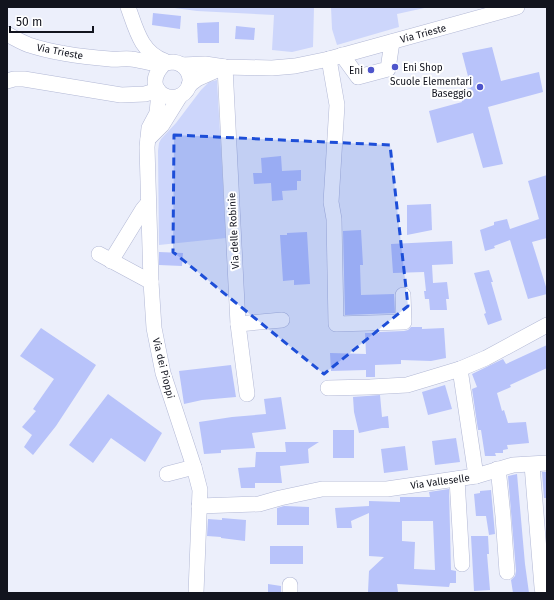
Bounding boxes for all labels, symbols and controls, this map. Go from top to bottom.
scale bar [10,8,93,34]
text: 50 m [16,15,42,29]
street label: Via Trieste [399,22,448,46]
street label: Via Trieste [36,42,84,62]
marker: Eni Shop [390,62,400,72]
place label: Eni Shop [403,62,443,74]
place label: Eni [349,65,363,77]
marker: Eni [366,65,376,75]
place label: Scuole Elementari Baseggio [390,76,472,100]
marker: Scuole Elementari Baseggio [475,82,485,92]
street label: Via delle Robinie [226,192,242,269]
street label: Via dei Pioppi [150,336,176,400]
street label: Via Valleselle [410,472,470,492]

